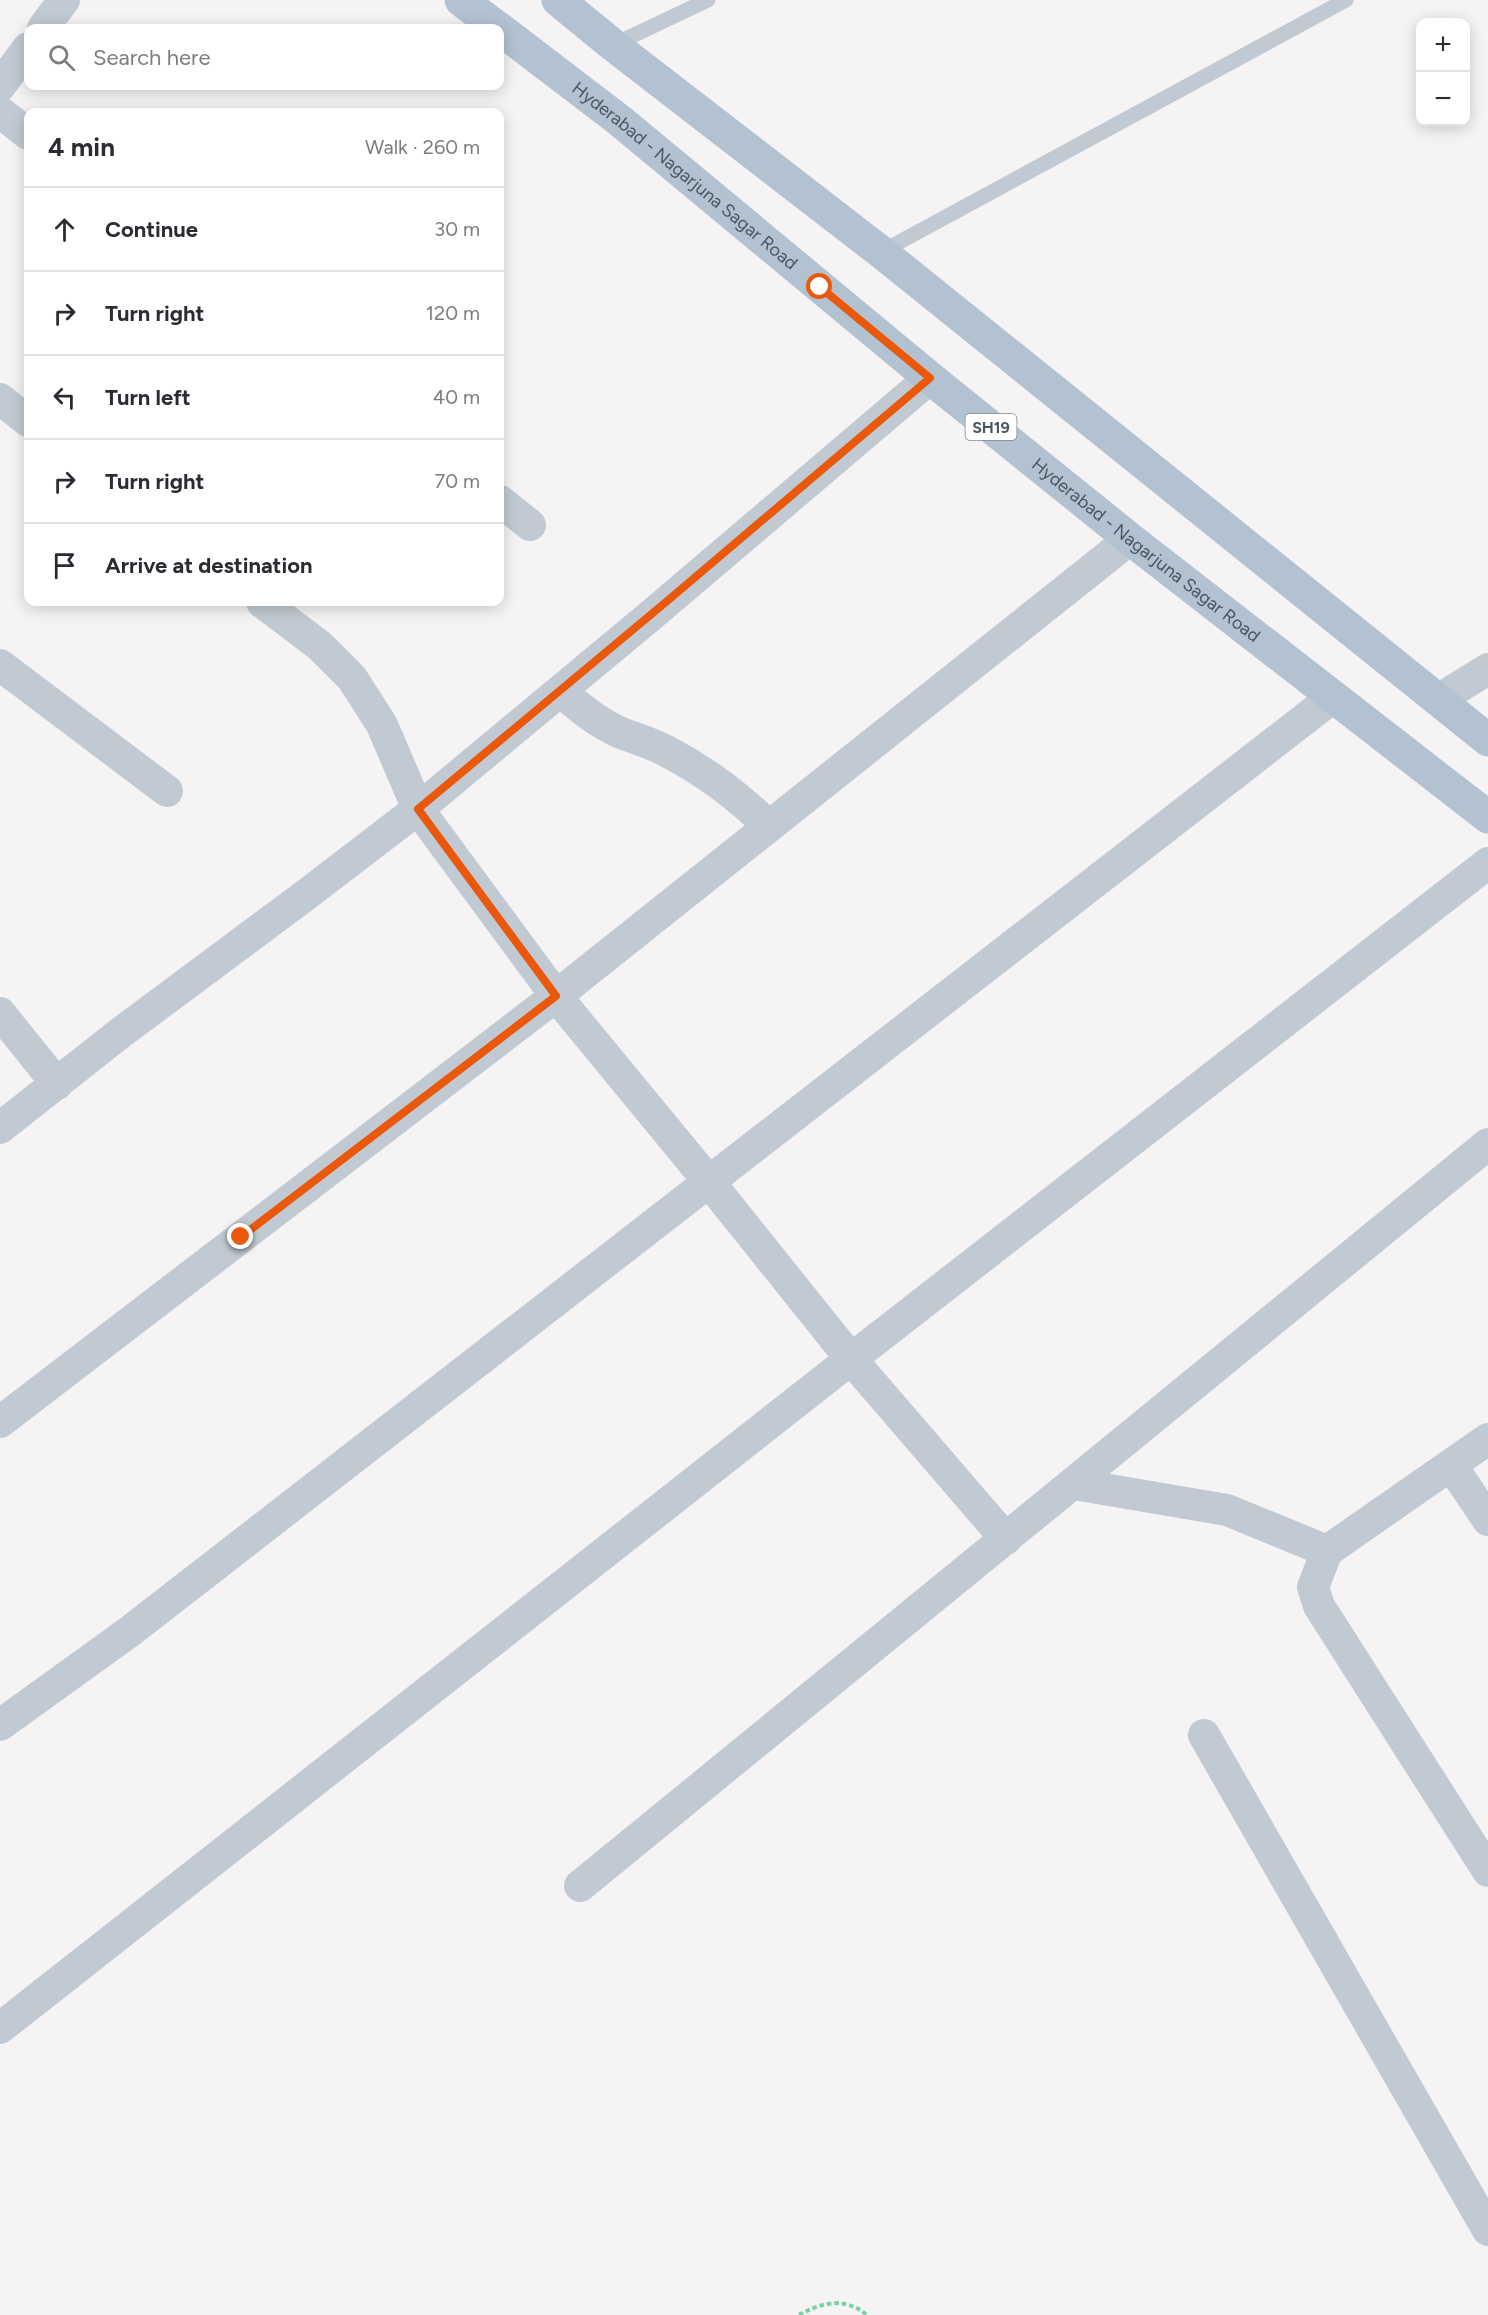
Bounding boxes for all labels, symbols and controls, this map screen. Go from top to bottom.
map controls [1416,18,1470,126]
button: + [1416,18,1470,72]
search box [24,24,504,90]
icon: search [45,41,78,74]
text: Search here [93,44,211,71]
button: − [1416,72,1470,126]
street label: Hyderabad - Nagarjuna Sagar Road [568,77,802,274]
text: 4 min [48,131,115,163]
text: Walk · 260 m [365,135,480,159]
icon: ahead [48,213,81,246]
text: Continue [105,216,198,243]
text: 30 m [434,217,480,241]
route start [806,273,832,299]
icon: right [48,297,81,330]
text: Turn right [105,300,204,327]
text: 120 m [426,301,480,325]
icon: left [48,381,81,414]
text: Turn left [105,384,191,411]
text: 40 m [433,385,480,409]
road number: SH19 [966,414,1016,440]
street label: Hyderabad - Nagarjuna Sagar Road [1027,453,1265,647]
icon: right [48,465,81,498]
text: Turn right [105,468,204,495]
text: 70 m [434,469,480,493]
icon: arrive [48,549,81,582]
text: Arrive at destination [105,552,313,579]
route end [227,1223,253,1249]

